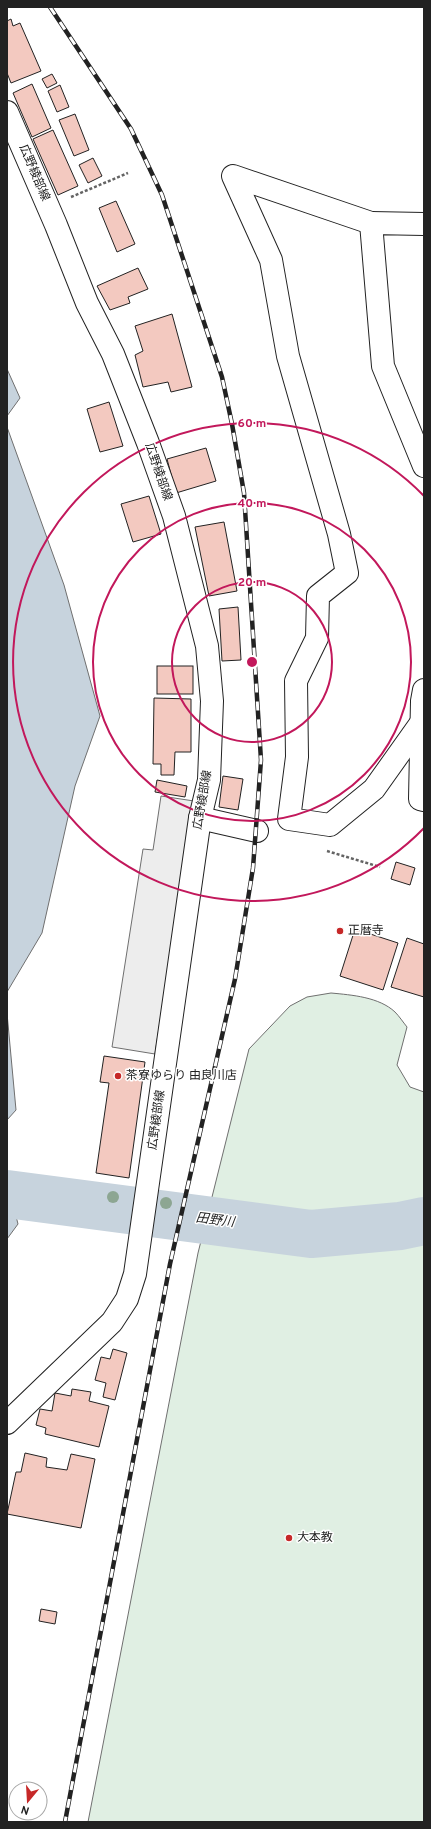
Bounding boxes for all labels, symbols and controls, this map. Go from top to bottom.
street label: 広野綾部線 [15,142,53,204]
text: 60 m [238,416,266,432]
street label: 広野綾部線 [141,441,175,503]
text: 40 m [237,496,267,512]
text: 20 m [238,575,266,591]
centre of rings [245,655,259,669]
street label: 広野綾部線 [190,769,216,831]
place label: 正暦寺 [348,923,384,939]
marker: 正暦寺 [335,926,345,936]
place label: 茶寮ゆらり 由良川店 [126,1068,237,1084]
marker: 茶寮ゆらり 由良川店 [113,1071,123,1081]
street label: 広野綾部線 [145,1089,169,1151]
water label: 田野川 [195,1211,237,1232]
place label: 大本教 [297,1530,333,1546]
marker: 大本教 [284,1533,294,1543]
north arrow [8,1781,48,1821]
text: N [19,1802,31,1817]

